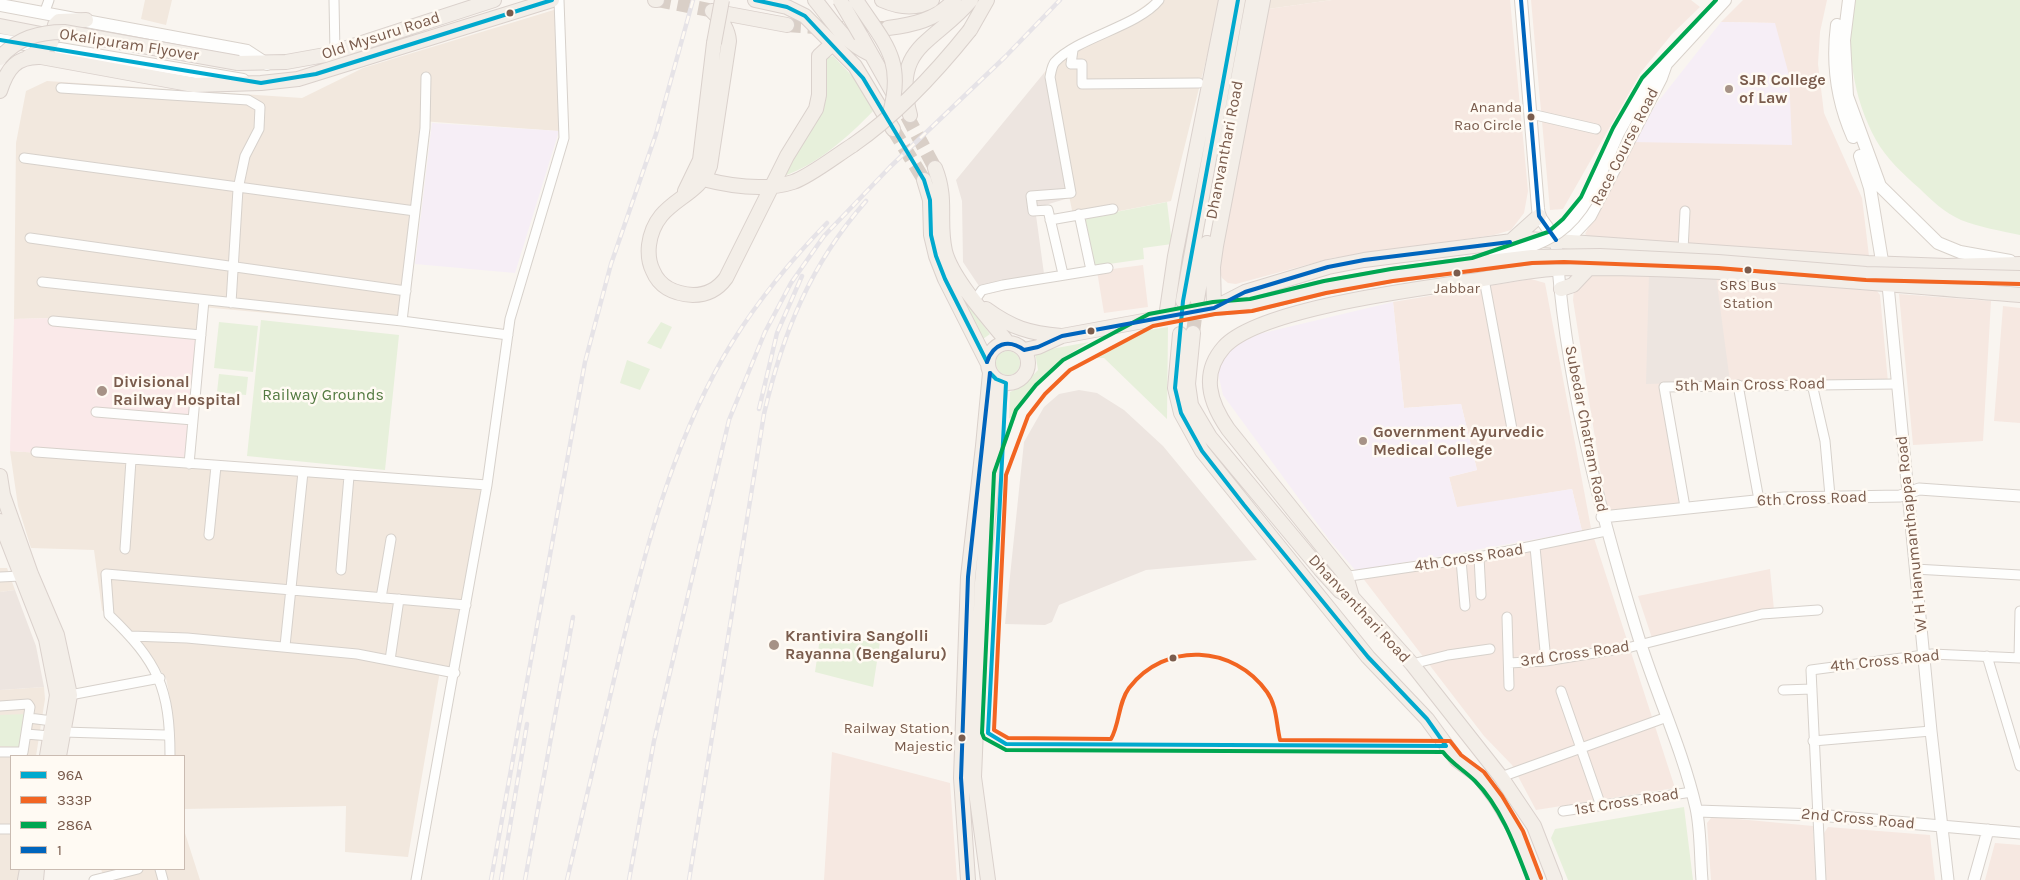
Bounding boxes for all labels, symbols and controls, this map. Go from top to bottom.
street label: Old Mysuru Road [319,8,443,64]
unlabelled marker [505,8,515,18]
street label: Okalipuram Flyover [58,24,200,66]
place label: SJR College of Law [1739,70,1826,108]
street label: Dhanvanthari Road [1202,79,1248,221]
marker: SJR College of Law [1723,83,1735,95]
street label: Race Course Road [1587,85,1663,209]
place label: Ananda Rao Circle [1454,99,1522,134]
marker: Ananda Rao Circle [1526,112,1536,122]
marker: SRS Bus Station [1743,265,1753,275]
marker: Jabbar [1452,268,1462,278]
place label: SRS Bus Station [1719,277,1777,312]
place label: Jabbar [1434,280,1480,298]
unlabelled marker [1086,326,1096,336]
street label: Subedar Chatram Road [1560,344,1612,514]
place label: Divisional Railway Hospital [113,372,241,410]
street label: 5th Main Cross Road [1674,374,1826,396]
marker: Divisional Railway Hospital [95,384,109,398]
park label: Railway Grounds [262,385,384,405]
place label: Government Ayurvedic Medical College [1373,422,1544,460]
marker: Government Ayurvedic Medical College [1357,435,1369,447]
street label: W H Hanumanthappa Road [1892,435,1932,633]
street label: 6th Cross Road [1756,487,1868,511]
street label: 4th Cross Road [1413,540,1525,576]
street label: Dhanvanthari Road [1304,551,1414,667]
place label: Krantivira Sangolli Rayanna (Bengaluru) [785,626,947,664]
street label: 3rd Cross Road [1519,637,1631,671]
marker: Krantivira Sangolli Rayanna (Bengaluru) [767,638,781,652]
street label: 4th Cross Road [1829,646,1941,676]
unlabelled marker [1168,653,1178,663]
place label: Railway Station, Majestic [844,720,953,755]
marker: Railway Station, Majestic [957,733,967,743]
legend [10,755,185,870]
text: 96A [57,766,83,784]
street label: 1st Cross Road [1573,784,1681,820]
text: 333P [57,791,92,809]
street label: 2nd Cross Road [1800,804,1916,834]
text: 286A [57,816,92,834]
text: 1 [57,841,62,859]

